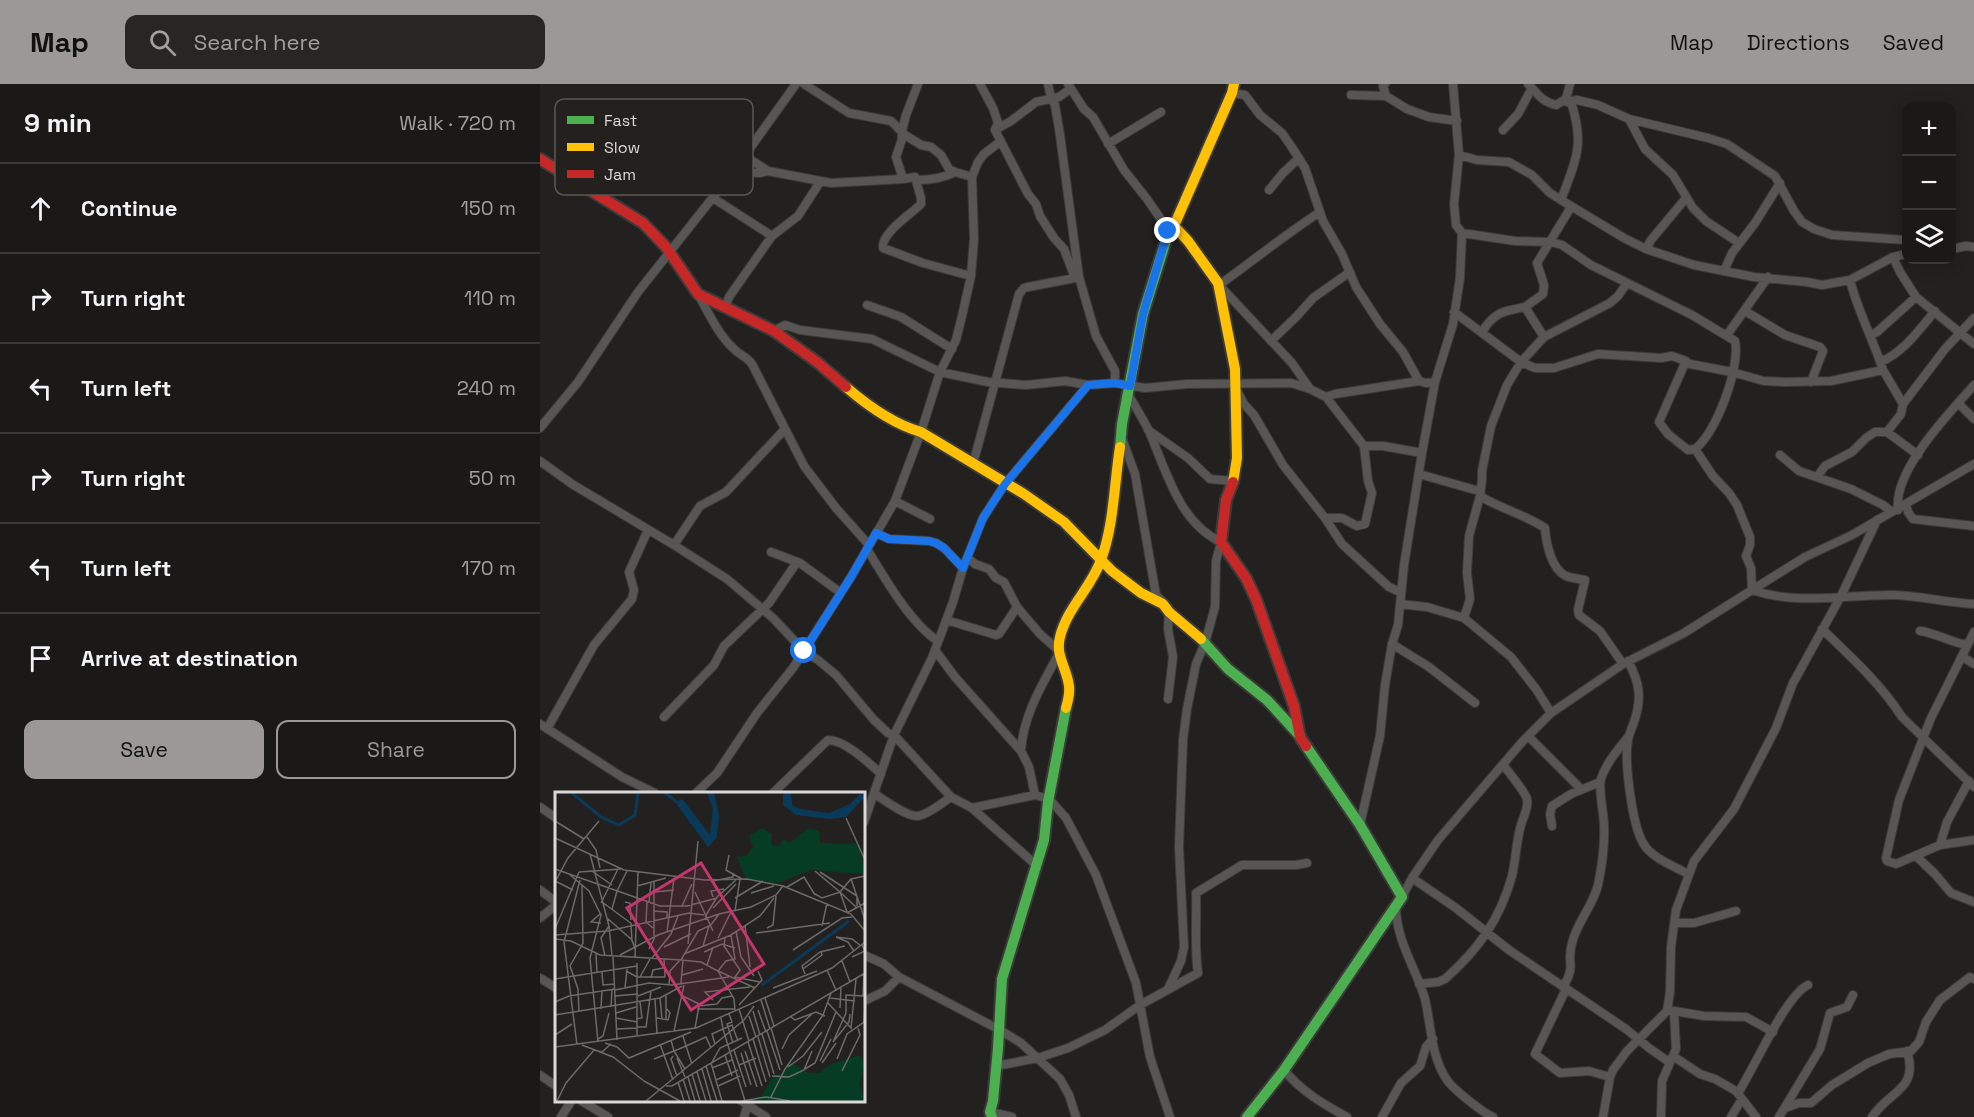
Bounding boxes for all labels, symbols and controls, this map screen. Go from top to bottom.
search box [125,15,545,69]
text: Map [30,24,89,60]
icon: search [146,26,179,59]
text: Search here [194,28,321,56]
text: Map [1670,29,1714,56]
text: Directions [1747,29,1850,56]
text: Saved [1883,29,1944,56]
legend [555,99,753,195]
map controls [1902,102,1956,264]
button: + [1902,102,1956,156]
text: 9 min [24,106,92,140]
text: Walk · 720 m [399,110,516,136]
text: Fast [604,110,637,131]
text: Slow [604,137,640,158]
button: − [1902,156,1956,210]
text: Jam [604,164,636,185]
icon: ahead [24,192,57,225]
text: Continue [81,194,177,222]
text: 150 m [461,195,516,221]
button: layers [1902,210,1956,264]
route end [1154,217,1180,243]
icon: right [24,282,57,315]
text: Turn right [81,284,186,312]
text: 110 m [464,285,516,311]
icon: left [24,372,57,405]
text: Turn left [81,374,171,402]
text: 240 m [457,375,516,401]
icon: right [24,462,57,495]
text: Turn right [81,464,186,492]
text: 50 m [469,465,516,491]
icon: left [24,552,57,585]
text: Turn left [81,554,171,582]
text: 170 m [461,555,516,581]
route start [790,637,816,663]
icon: arrive [24,642,57,675]
text: Arrive at destination [81,644,298,672]
button: Save [24,720,264,779]
button: Share [276,720,516,779]
inset map [555,792,866,1102]

